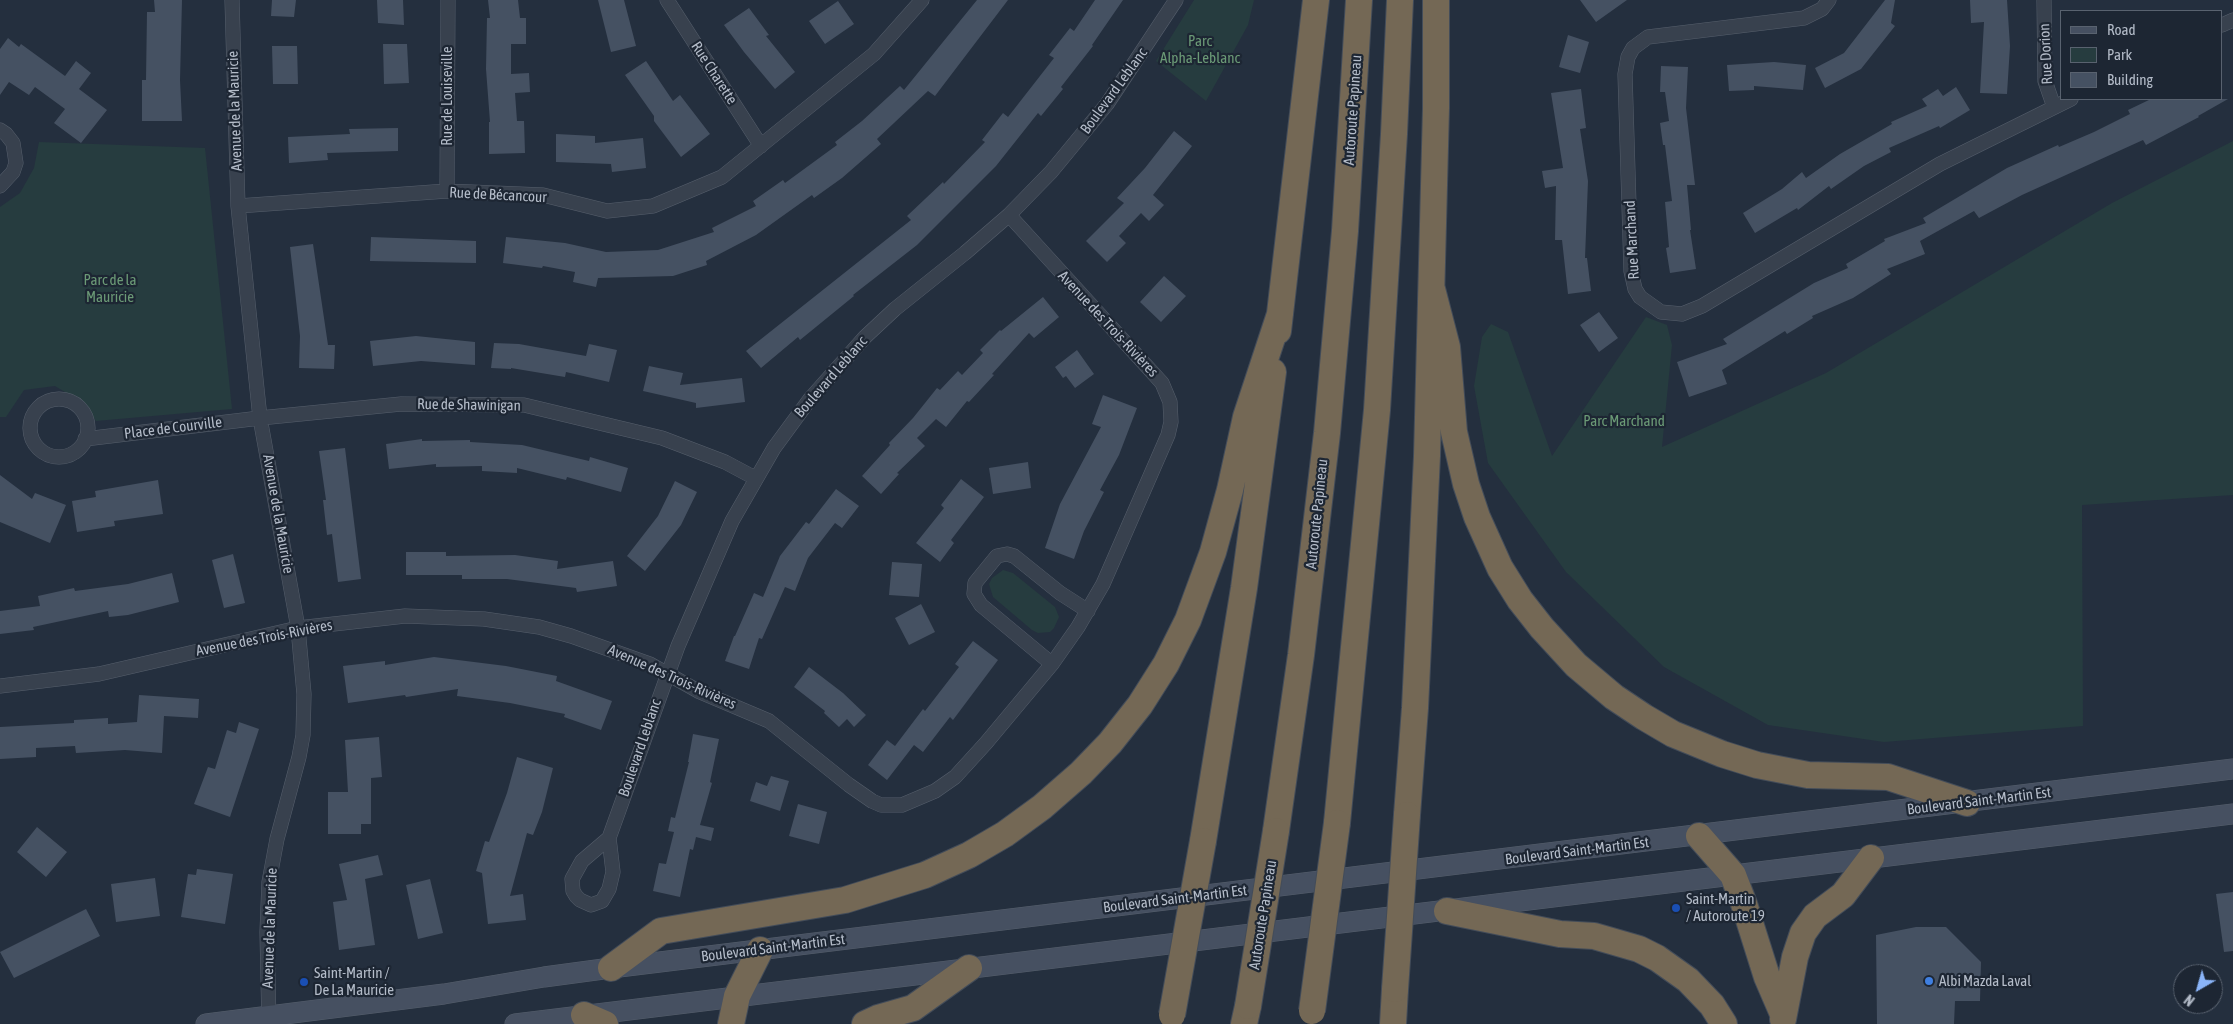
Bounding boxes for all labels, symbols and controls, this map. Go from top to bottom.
legend [2060,10,2223,100]
text: Road [2107,21,2136,38]
street label: Rue Dorion [2035,23,2057,85]
park label: Parc Alpha-Leblanc [1160,32,1240,67]
street label: Rue Charette [687,38,741,108]
street label: Boulevard Leblanc [1077,44,1151,138]
street label: Rue de Louiseville [438,46,456,146]
text: Park [2107,46,2132,63]
street label: Avenue de la Mauricie [224,50,246,172]
street label: Autoroute Papineau [1340,54,1366,166]
text: Building [2107,71,2153,88]
street label: Rue de Bécancour [449,183,547,207]
street label: Rue Marchand [1621,200,1643,280]
street label: Avenue des Trois-Rivières [1054,267,1162,381]
park label: Parc de la Mauricie [84,271,136,306]
street label: Boulevard Leblanc [791,333,871,421]
street label: Rue de Shawinigan [417,395,521,415]
park label: Parc Marchand [1583,412,1665,430]
street label: Place de Courville [123,413,223,443]
street label: Avenue de la Mauricie [259,453,297,575]
street label: Autoroute Papineau [1302,458,1332,570]
street label: Avenue des Trois-Rivières [194,616,334,660]
street label: Avenue des Trois-Rivières [605,641,739,713]
street label: Boulevard Leblanc [615,697,665,799]
street label: Boulevard Saint-Martin Est [1906,783,2052,819]
street label: Boulevard Saint-Martin Est [1504,833,1650,869]
street label: Autoroute Papineau [1245,859,1281,971]
street label: Avenue de la Mauricie [259,867,281,989]
street label: Boulevard Saint-Martin Est [1102,881,1248,917]
place label: Saint-Martin / Autoroute 19 [1686,890,1765,925]
marker: Saint-Martin / Autoroute 19 [1670,902,1682,914]
street label: Boulevard Saint-Martin Est [700,930,846,966]
place label: Saint-Martin / De La Mauricie [314,964,394,999]
north arrow [2173,964,2223,1014]
place label: Albi Mazda Laval [1939,972,2031,990]
marker: Albi Mazda Laval [1923,975,1935,987]
marker: Saint-Martin / De La Mauricie [298,976,310,988]
text: N [2181,991,2198,1009]

